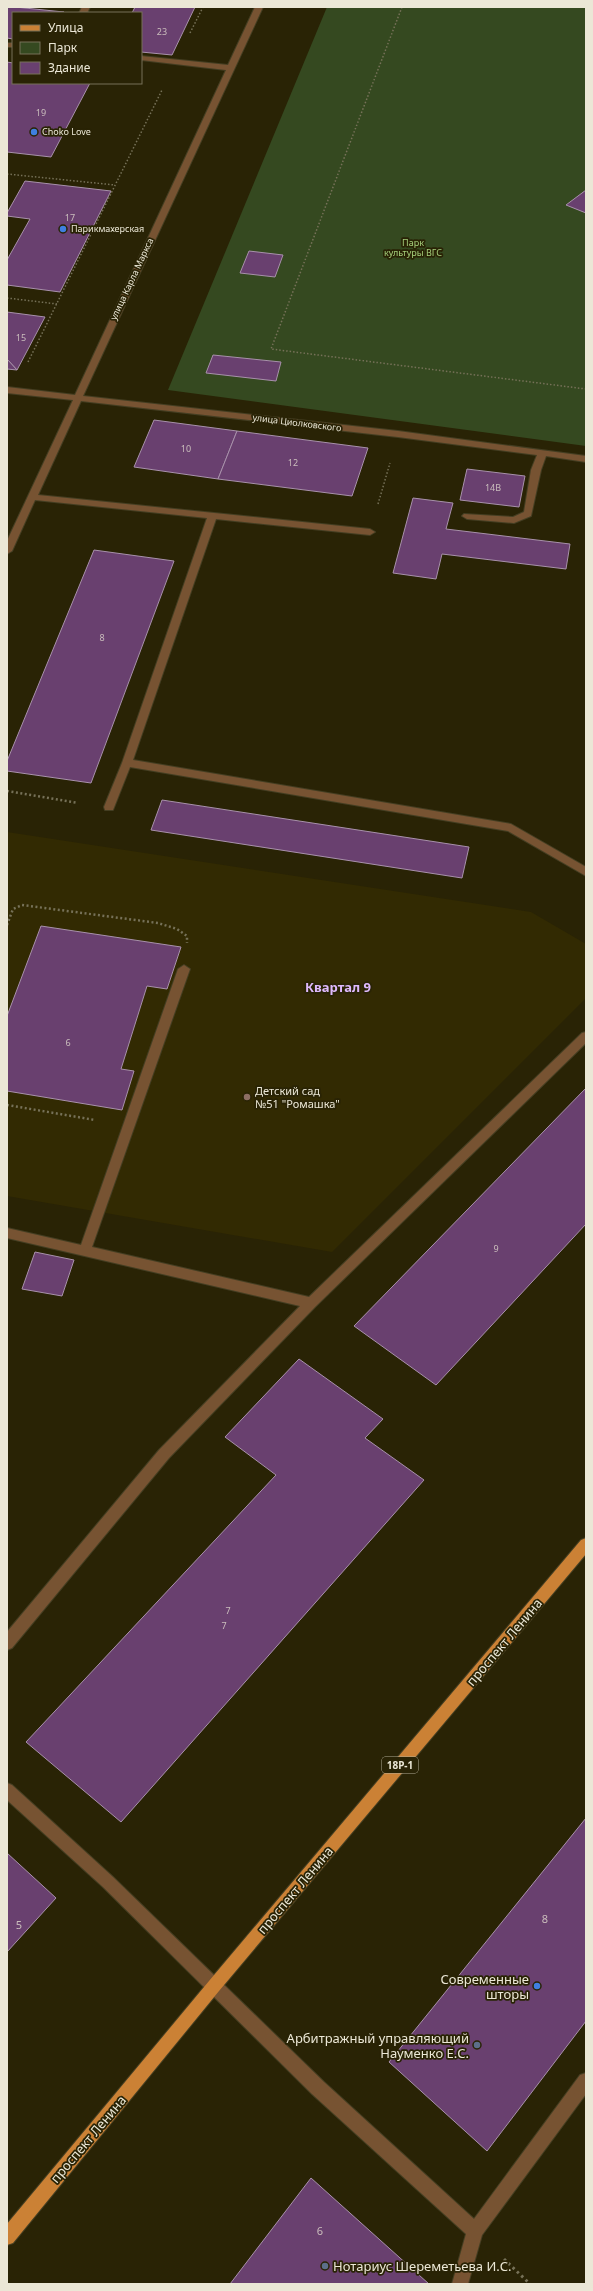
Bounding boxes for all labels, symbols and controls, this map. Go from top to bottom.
legend [12,12,142,84]
text: Улица [48,19,83,36]
house number: 23 [157,25,167,38]
text: Парк [48,39,78,56]
text: Здание [48,59,91,76]
house number: 19 [36,106,46,119]
place label: Choko Love [42,125,91,138]
marker: Choko Love [29,127,39,137]
house number: 17 [65,211,75,224]
place label: Парикмахерская [71,222,144,235]
marker: Парикмахерская [58,224,68,234]
street label: улица Карла Маркса [107,236,156,322]
park label: Парк культуры ВГС [384,236,442,259]
house number: 15 [16,331,26,344]
street label: улица Циолковского [252,411,342,434]
house number: 10 [181,442,191,455]
house number: 12 [288,456,298,469]
house number: 14В [485,481,501,494]
house number: 8 [99,631,105,644]
district label: Квартал 9 [305,978,371,996]
house number: 6 [65,1036,71,1049]
place label: Детский сад №51 "Ромашка" [255,1083,340,1111]
marker: Детский сад №51 "Ромашка" [242,1092,252,1102]
house number: 9 [493,1242,499,1255]
street label: проспект Ленина [462,1595,546,1689]
house number: 7 [225,1604,231,1617]
house number: 7 [221,1619,227,1632]
road number: 18Р-1 [382,1757,418,1773]
street label: проспект Ленина [253,1843,337,1937]
house number: 8 [542,1911,548,1926]
house number: 5 [16,1917,22,1932]
place label: Современные шторы [440,1970,529,2003]
marker: Современные шторы [532,1981,542,1991]
place label: Арбитражный управляющий Науменко Е.С. [287,2029,469,2062]
marker: Арбитражный управляющий Науменко Е.С. [472,2040,482,2050]
street label: проспект Ленина [46,2092,130,2186]
house number: 6 [317,2223,323,2238]
place label: Нотариус Шереметьева И.С. [333,2257,512,2275]
marker: Нотариус Шереметьева И.С. [320,2261,330,2271]

